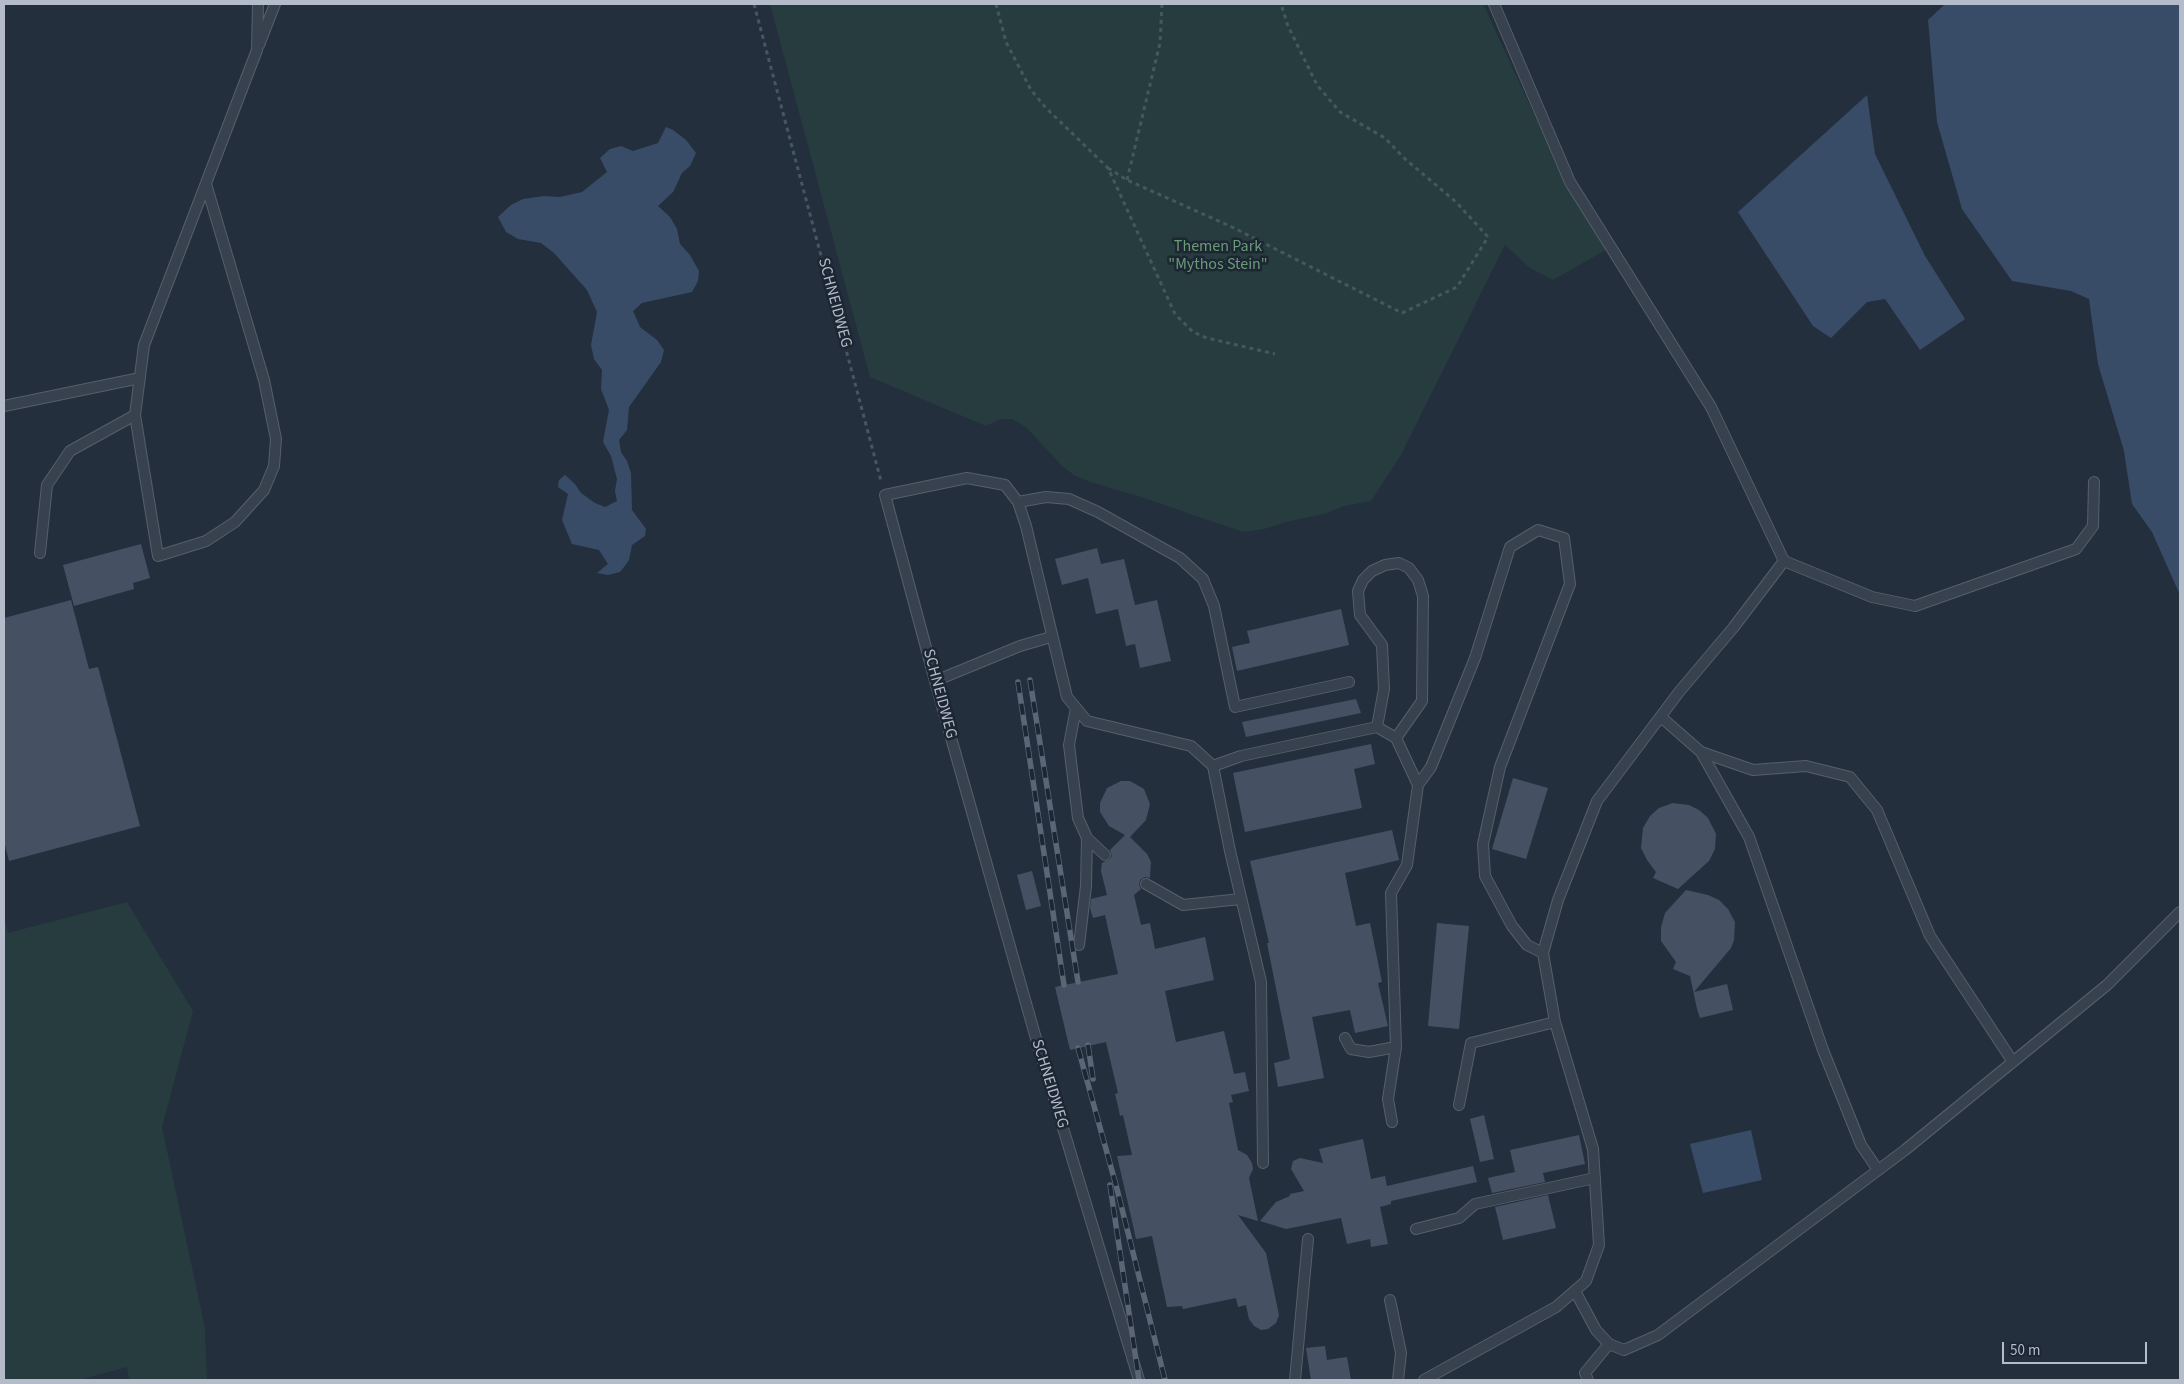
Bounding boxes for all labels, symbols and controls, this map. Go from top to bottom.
park label: Themen Park "Mythos Stein" [1168,237,1268,275]
street label: SCHNEIDWEG [813,256,855,350]
street label: SCHNEIDWEG [918,647,960,741]
street label: SCHNEIDWEG [1026,1037,1072,1131]
scale bar [2004,1332,2149,1364]
text: 50 m [2010,1340,2040,1361]

